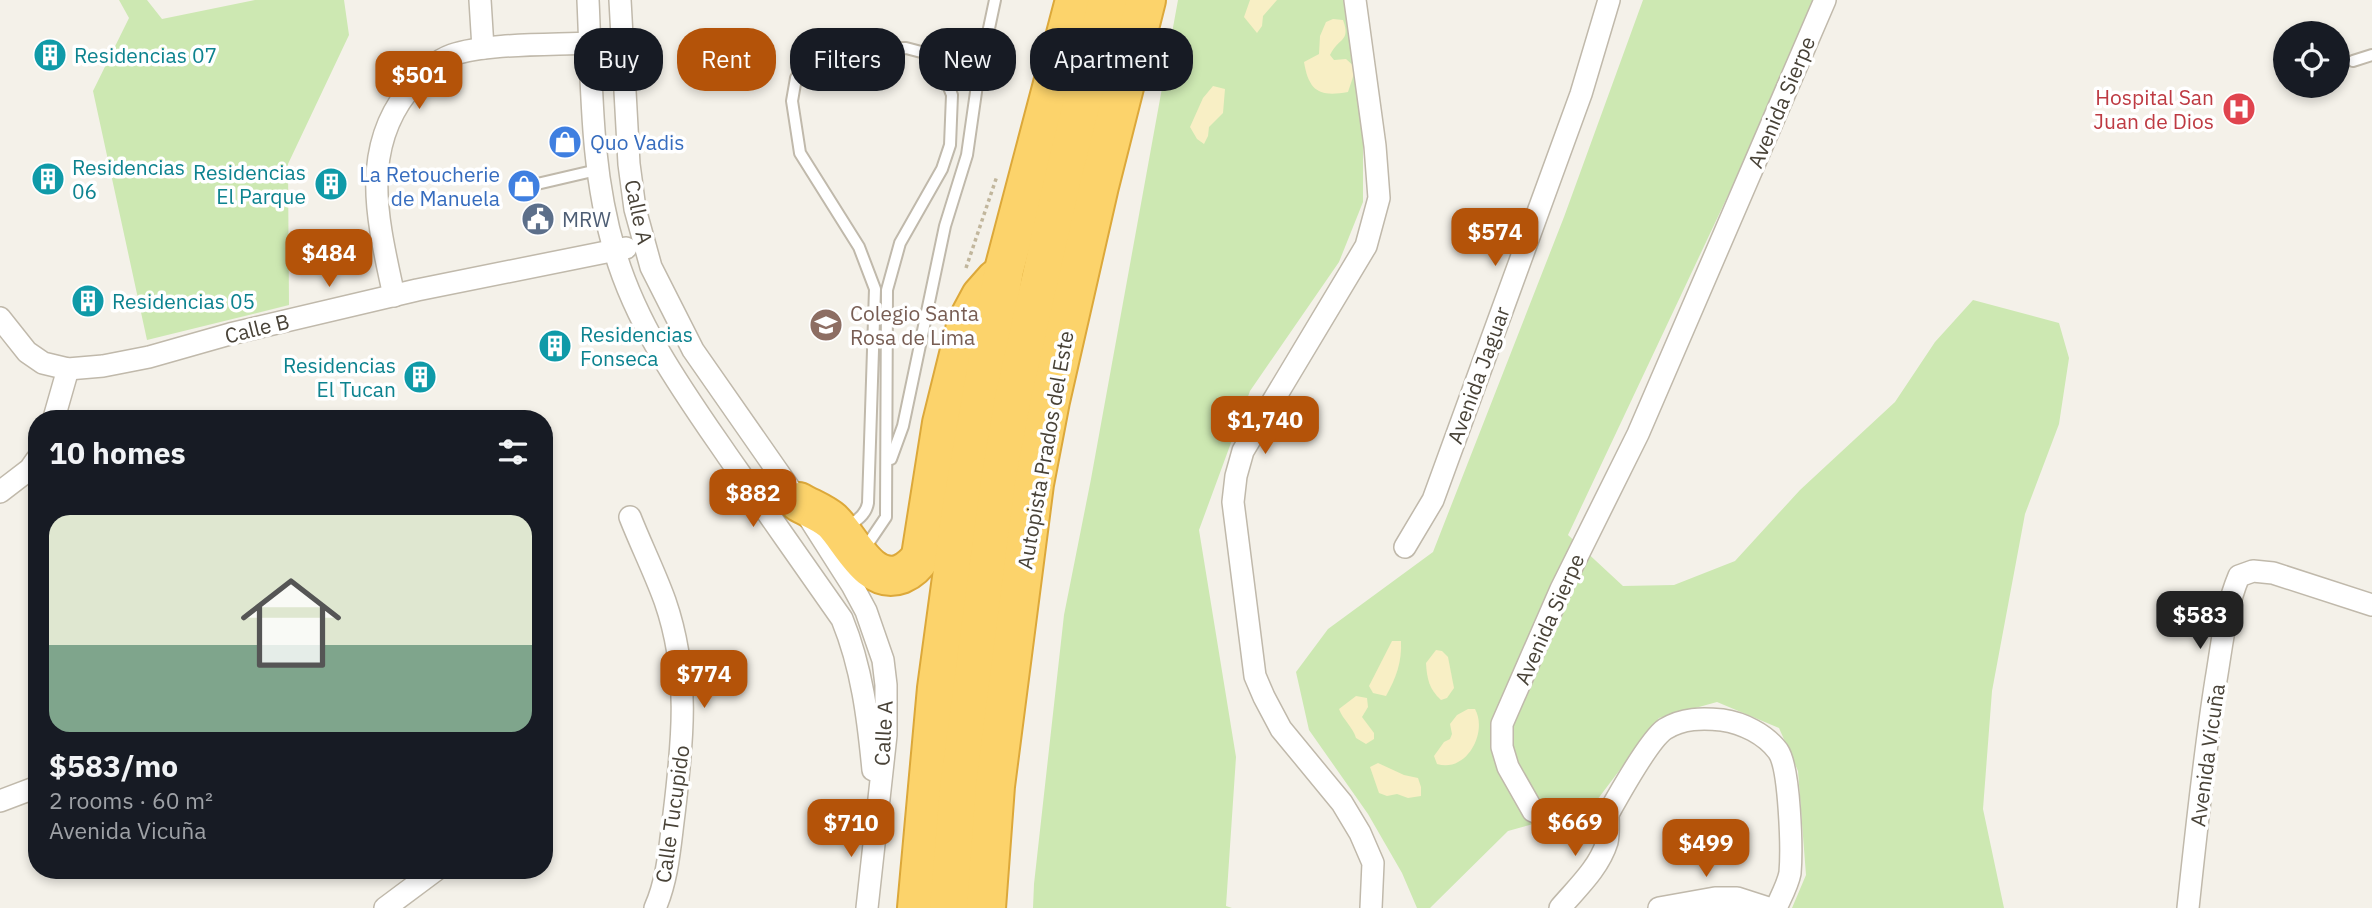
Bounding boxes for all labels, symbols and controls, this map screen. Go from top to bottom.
map controls [2273,21,2350,98]
button: locate [2273,21,2350,98]
chip: Buy [574,28,663,91]
chip: Rent [677,28,776,91]
chip: Filters [790,28,905,91]
chip: New [919,28,1016,91]
chip: Apartment [1030,28,1193,91]
street label: Avenida Sierpe [1741,32,1821,172]
building icon: Residencias 07 [31,36,69,74]
place label: Residencias 07 [74,41,217,69]
pin: $501 [378,52,460,111]
text: $501 [391,59,447,89]
place label: Hospital San Juan de Dios [2093,83,2214,135]
hospital icon: Hospital San Juan de Dios [2220,90,2258,128]
shop icon: Quo Vadis [546,123,584,161]
place label: Quo Vadis [590,128,685,156]
place label: Residencias 06 [72,153,185,205]
place label: Residencias El Parque [193,158,306,210]
building icon: Residencias 06 [29,160,67,198]
place label: La Retoucherie de Manuela [359,160,500,212]
building icon: Residencias El Parque [312,165,350,203]
shop icon: La Retoucherie de Manuela [505,167,543,205]
street label: Calle A [618,177,660,247]
public building icon: MRW [519,200,557,238]
place label: MRW [562,205,611,233]
pin: $574 [1454,208,1536,268]
text: $574 [1467,216,1523,246]
pin: $484 [288,230,370,289]
text: $484 [301,237,357,267]
building icon: Residencias 05 [69,282,107,320]
place label: Residencias 05 [112,287,255,315]
place label: Colegio Santa Rosa de Lima [850,299,979,351]
street label: Avenida Jaguar [1440,302,1516,447]
street label: Calle B [222,306,292,350]
school or university icon: Colegio Santa Rosa de Lima [807,306,845,344]
place label: Residencias Fonseca [580,320,693,372]
building icon: Residencias Fonseca [536,327,574,365]
street label: Autopista Prados del Este [1010,329,1080,571]
place label: Residencias El Tucan [283,351,396,403]
building icon: Residencias El Tucan [401,358,439,396]
pin: $1,740 [1208,396,1322,456]
text: $1,740 [1227,404,1303,434]
text: 10 homes [49,433,186,472]
icon: filters [494,433,532,471]
pin: $882 [712,470,794,529]
text: $882 [725,477,781,507]
street label: Avenida Sierpe [1508,549,1590,689]
icon: home [228,560,354,686]
pin: $583 [2159,592,2241,651]
text: $583 [2172,599,2228,629]
pin: $774 [663,650,745,710]
text: $774 [676,658,732,688]
street label: Avenida Vicuña [2183,682,2231,828]
street label: Calle A [867,700,899,766]
street label: Calle Tucupido [648,743,696,885]
text: $583/mo [49,746,178,785]
text: 2 rooms · 60 m² [49,785,213,815]
pin: $669 [1534,798,1616,858]
pin: $710 [810,800,892,859]
text: $669 [1547,806,1603,836]
text: $710 [823,807,879,837]
text: Avenida Vicuña [49,815,207,845]
pin: $499 [1665,820,1747,879]
text: $499 [1678,827,1734,857]

